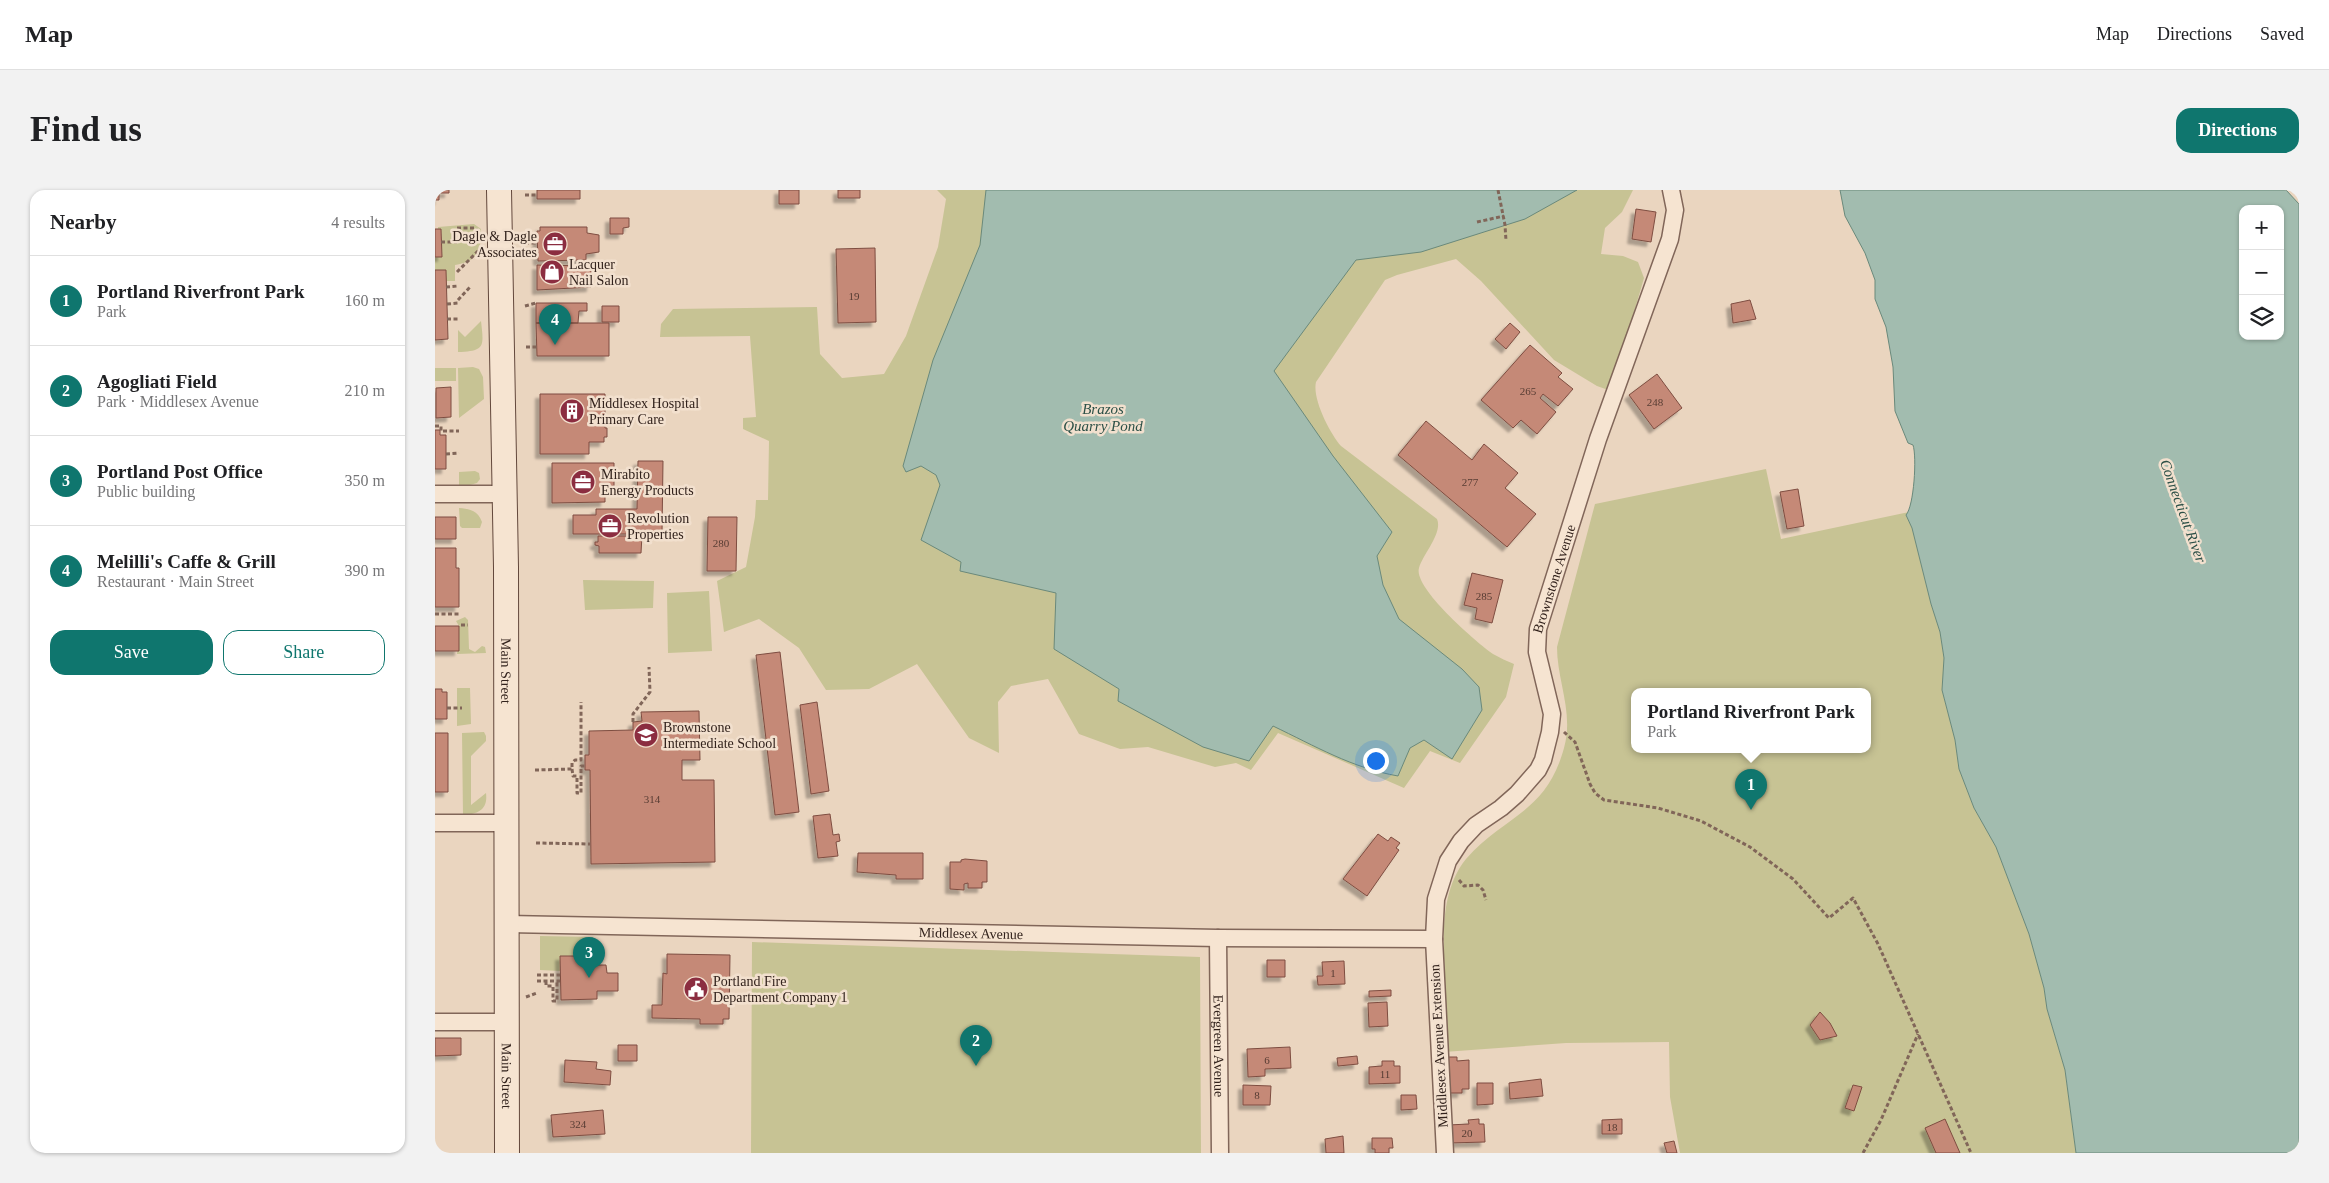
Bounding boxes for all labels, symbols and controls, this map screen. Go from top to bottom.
text: Map [25,21,73,47]
text: Map [2096,24,2129,44]
text: Directions [2157,24,2232,44]
text: Saved [2260,24,2304,44]
button: Directions [2176,108,2299,153]
text: Find us [30,110,142,149]
map controls [2239,205,2284,340]
button: + [2239,205,2284,250]
text: Nearby [50,210,117,234]
text: 4 results [331,214,385,231]
place label: Dagle & Dagle Associates [452,229,537,260]
office icon: Dagle & Dagle Associates [542,231,568,257]
button: − [2239,250,2284,295]
place label: Lacquer Nail Salon [569,257,629,288]
shop icon: Lacquer Nail Salon [539,259,565,285]
text: Portland Riverfront Park [97,281,305,302]
house number: 19 [849,290,860,302]
text: 1 [62,292,70,309]
text: 160 m [345,292,385,309]
button: layers [2239,295,2284,340]
text: Park [97,303,126,320]
pin: 4 [539,304,571,345]
text: Agogliati Field [97,371,217,392]
text: 2 [62,382,70,399]
text: 210 m [345,382,385,399]
house number: 265 [1520,385,1537,397]
text: Park · Middlesex Avenue [97,393,259,410]
place label: Middlesex Hospital Primary Care [589,396,699,427]
house number: 248 [1647,396,1664,408]
building icon: Middlesex Hospital Primary Care [559,398,585,424]
water label: Brazos Quarry Pond [1063,401,1143,434]
water label: Connecticut River [2157,457,2209,565]
text: Portland Post Office [97,461,263,482]
place label: Mirabito Energy Products [601,467,694,498]
office icon: Mirabito Energy Products [570,469,596,495]
text: 3 [62,472,70,489]
text: 350 m [345,472,385,489]
house number: 277 [1462,476,1479,488]
text: Public building [97,483,195,500]
place label: Revolution Properties [627,511,689,542]
office icon: Revolution Properties [597,513,623,539]
street label: Brownstone Avenue [1530,523,1578,635]
house number: 280 [713,537,730,549]
text: Melilli's Caffe & Grill [97,551,276,572]
text: 4 [62,562,70,579]
text: 390 m [345,562,385,579]
text: Restaurant · Main Street [97,573,254,590]
house number: 285 [1476,590,1493,602]
button: Save [50,630,213,675]
button: Share [223,630,385,675]
street label: Main Street [499,638,514,704]
popup [1631,688,1871,753]
text: Portland Riverfront Park [1647,701,1855,722]
place label: Brownstone Intermediate School [663,720,776,751]
school or university icon: Brownstone Intermediate School [633,722,659,748]
text: Park [1647,723,1677,740]
your location [1363,748,1389,774]
pin: 1 [1735,769,1767,810]
house number: 314 [644,793,661,805]
street label: Middlesex Avenue [919,925,1023,942]
pin: 3 [573,937,605,978]
street label: Middlesex Avenue Extension [1427,964,1451,1128]
house number: 1 [1330,967,1336,979]
place label: Portland Fire Department Company 1 [713,974,848,1005]
public building icon: Portland Fire Department Company 1 [683,976,709,1002]
street label: Evergreen Avenue [1211,995,1227,1097]
pin: 2 [960,1025,992,1066]
street label: Main Street [499,1043,514,1109]
house number: 6 [1264,1054,1270,1066]
house number: 11 [1380,1068,1390,1080]
house number: 8 [1254,1089,1260,1101]
house number: 324 [570,1118,587,1130]
house number: 18 [1607,1121,1618,1133]
house number: 20 [1462,1127,1473,1139]

